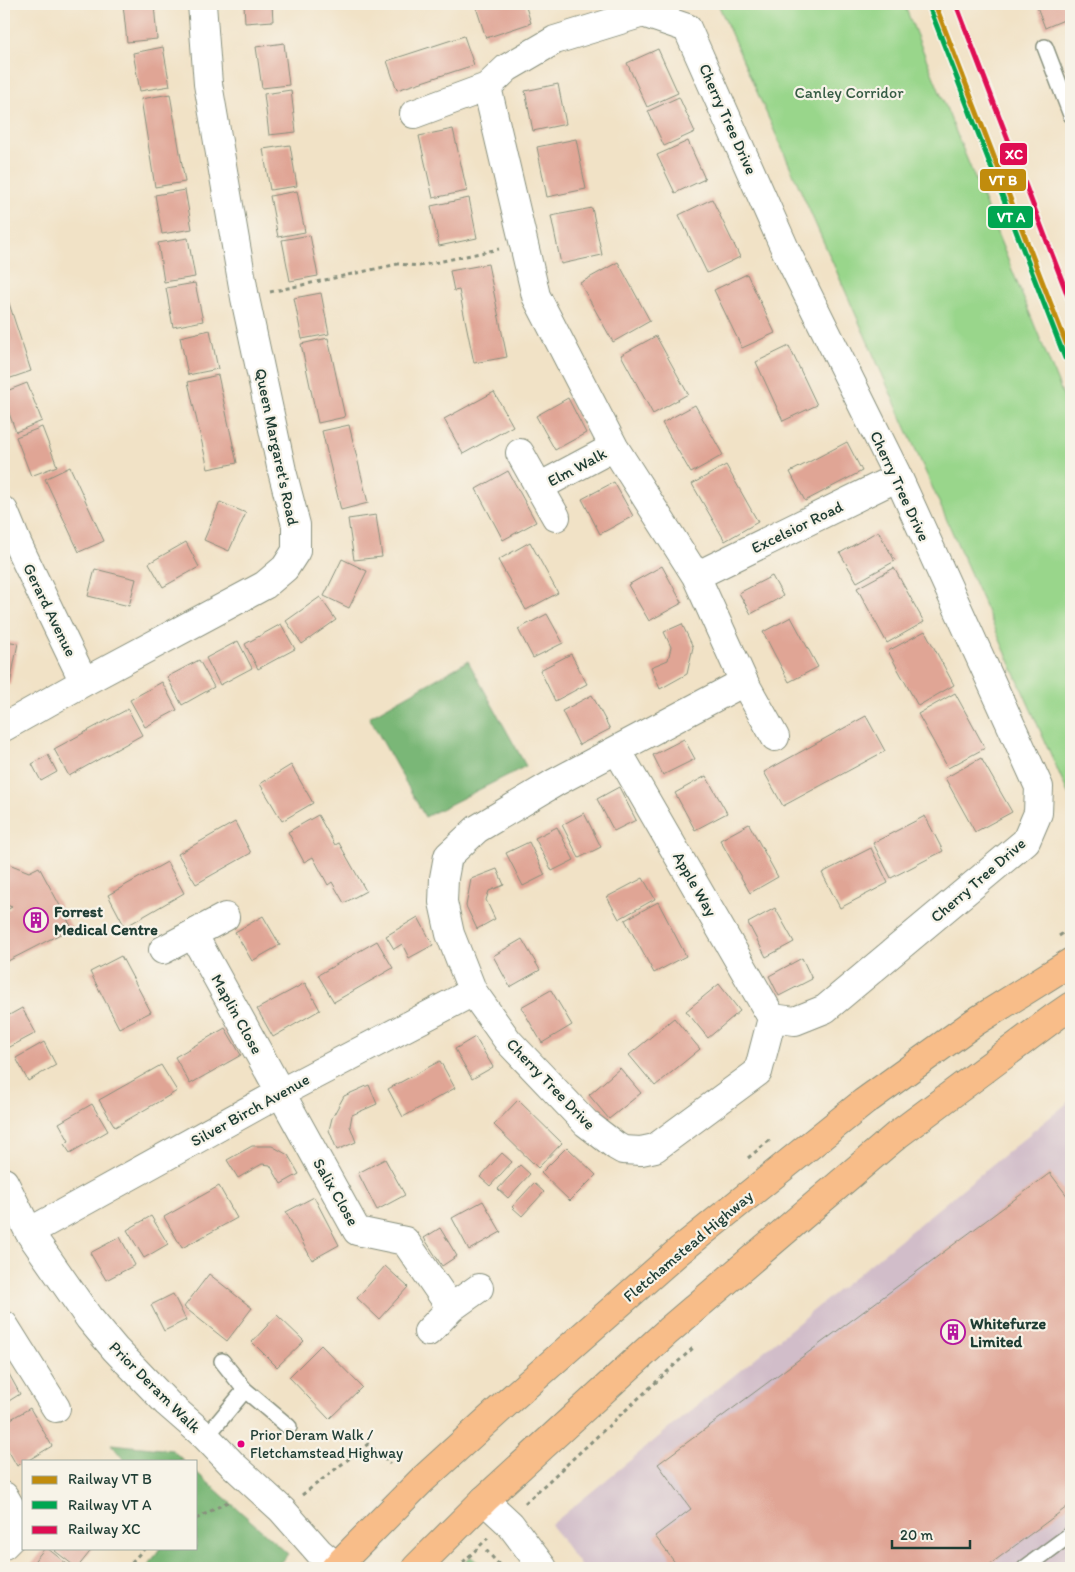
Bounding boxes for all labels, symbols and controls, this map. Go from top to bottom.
street label: Cherry Tree Drive [695,61,761,177]
park label: Canley Corridor [794,83,904,102]
line badge: XC [999,142,1028,166]
text: XC [1005,146,1023,163]
line badge: VT B [979,168,1027,192]
text: VT B [989,172,1017,189]
line badge: VT A [987,205,1034,229]
text: VT A [997,209,1026,226]
street label: Queen Margaret's Road [251,367,303,527]
street label: Cherry Tree Drive [866,428,934,544]
street label: Elm Walk [544,443,610,490]
street label: Excelsior Road [748,497,846,557]
street label: Gerard Avenue [19,560,81,660]
street label: Cherry Tree Drive [927,834,1029,926]
street label: Apple Way [669,848,721,920]
place label: Forrest Medical Centre [54,902,158,939]
building icon: Forrest Medical Centre [23,907,49,933]
street label: Maplin Close [207,971,267,1057]
street label: Cherry Tree Drive [503,1034,599,1134]
street label: Silver Birch Avenue [187,1069,313,1150]
street label: Salix Close [309,1155,363,1229]
street label: Fletchamstead Highway [619,1186,757,1306]
place label: Whitefurze Limited [970,1314,1047,1351]
building icon: Whitefurze Limited [940,1319,966,1345]
street label: Prior Deram Walk [105,1337,205,1437]
place label: Prior Deram Walk / Fletchamstead Highway [250,1426,403,1462]
marker: Prior Deram Walk / Fletchamstead Highway [236,1439,246,1449]
legend [22,1460,198,1550]
text: Railway VT B [68,1470,152,1488]
text: Railway VT A [68,1496,152,1514]
scale bar [892,1517,970,1549]
text: Railway XC [68,1520,141,1538]
text: 20 m [900,1526,934,1544]

